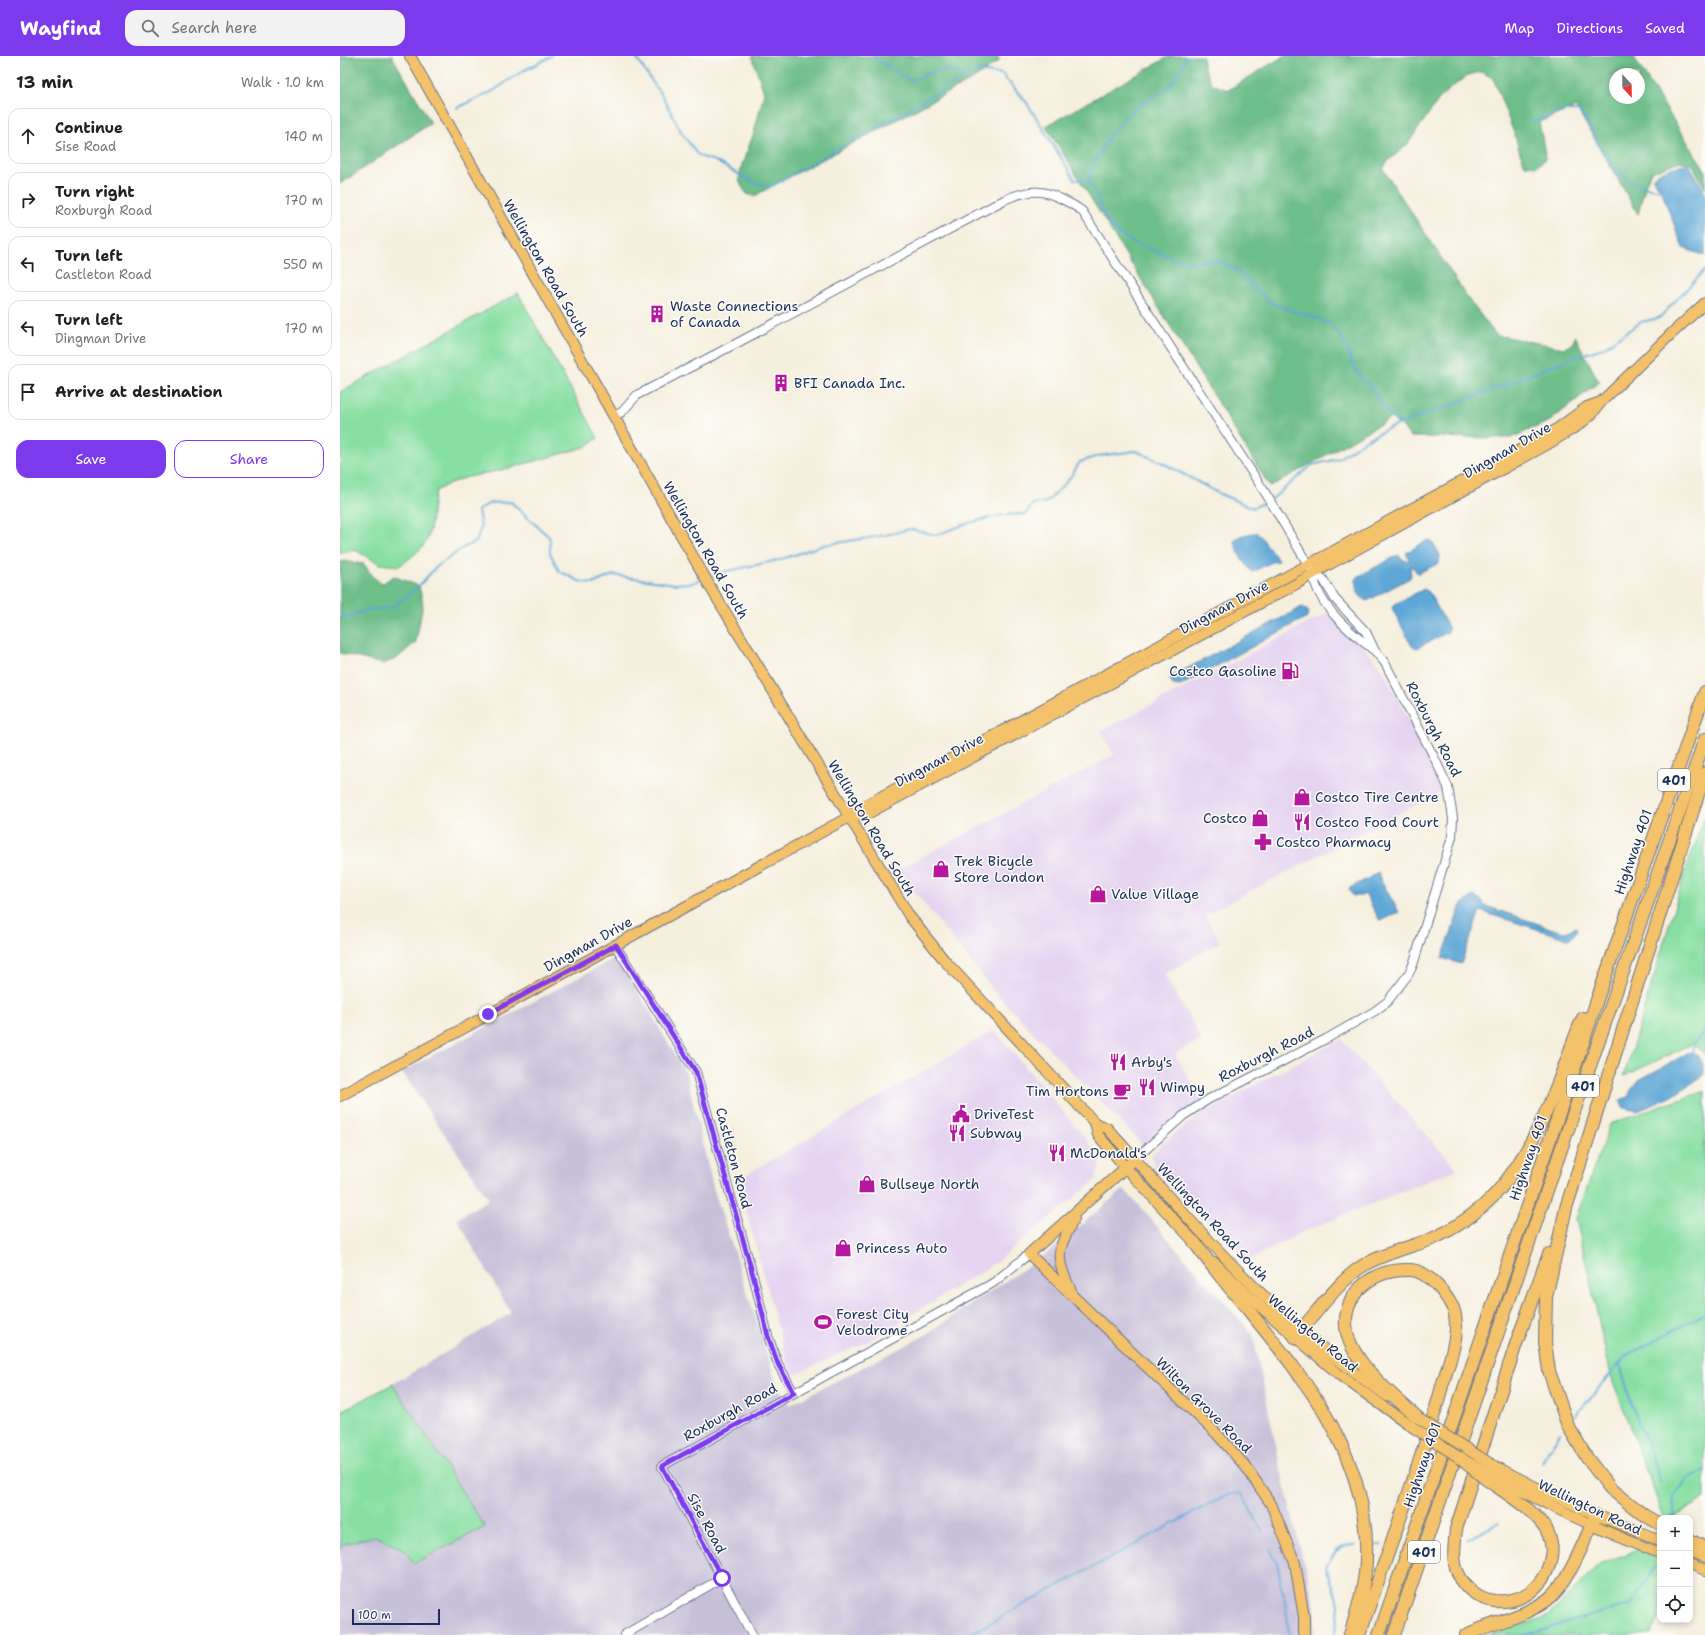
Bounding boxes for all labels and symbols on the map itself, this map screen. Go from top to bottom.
north arrow [1609,68,1645,104]
street label: Wellington Road South [499,196,593,340]
place label: Waste Connections of Canada [670,297,798,331]
building icon: Waste Connections of Canada [647,304,667,324]
building icon: BFI Canada Inc. [771,373,791,393]
place label: BFI Canada Inc. [794,374,905,392]
street label: Dingman Drive [1460,418,1554,482]
street label: Wellington Road South [659,478,753,622]
street label: Dingman Drive [1176,576,1272,638]
fuel station icon: Costco Gasoline [1280,661,1300,681]
place label: Costco Gasoline [1169,662,1277,680]
street label: Roxburgh Road [1402,678,1466,780]
street label: Dingman Drive [891,729,987,791]
street label: Wellington Road South [824,757,920,899]
road number: 401 [1658,769,1690,791]
shop icon: Costco Tire Centre [1292,787,1312,807]
place label: Costco Tire Centre [1315,788,1439,806]
street label: Highway 401 [1610,807,1656,897]
shop icon: Costco [1250,808,1270,828]
place label: Costco [1203,809,1247,827]
restaurant icon: Costco Food Court [1292,812,1312,832]
place label: Costco Food Court [1315,813,1439,831]
pharmacy icon: Costco Pharmacy [1253,832,1273,852]
place label: Costco Pharmacy [1276,833,1391,851]
place label: Trek Bicycle Store London [954,852,1045,886]
shop icon: Trek Bicycle Store London [931,859,951,879]
shop icon: Value Village [1088,884,1108,904]
place label: Value Village [1111,885,1199,903]
street label: Dingman Drive [541,912,635,976]
route end [479,1005,497,1023]
street label: Roxburgh Road [1215,1022,1317,1086]
restaurant icon: Arby's [1108,1052,1128,1072]
place label: Arby's [1131,1053,1173,1071]
road number: 401 [1567,1075,1599,1097]
restaurant icon: Wimpy [1137,1077,1157,1097]
place label: Wimpy [1160,1078,1205,1096]
cafe icon: Tim Hortons [1112,1081,1132,1101]
place label: Tim Hortons [1026,1082,1109,1100]
public building icon: DriveTest [951,1104,971,1124]
street label: Castleton Road [712,1105,756,1211]
place label: DriveTest [974,1105,1034,1123]
street label: Highway 401 [1505,1113,1551,1203]
restaurant icon: Subway [947,1123,967,1143]
place label: Subway [970,1124,1022,1142]
restaurant icon: McDonald's [1047,1143,1067,1163]
place label: McDonald's [1070,1144,1147,1162]
street label: Wellington Road South [1153,1159,1273,1285]
shop icon: Bullseye North [857,1174,877,1194]
place label: Bullseye North [880,1175,980,1193]
shop icon: Princess Auto [833,1238,853,1258]
place label: Princess Auto [856,1239,947,1257]
street label: Wellington Road [1264,1290,1362,1376]
place label: Forest City Velodrome [836,1305,909,1339]
sports icon: Forest City Velodrome [813,1312,833,1332]
street label: Wilton Grove Road [1152,1353,1256,1457]
street label: Roxburgh Road [680,1379,780,1445]
street label: Highway 401 [1399,1420,1445,1510]
street label: Wellington Road [1535,1475,1645,1539]
street label: Sise Road [684,1490,731,1556]
road number: 401 [1408,1541,1440,1563]
route start [713,1569,731,1587]
scale bar [352,1607,440,1626]

